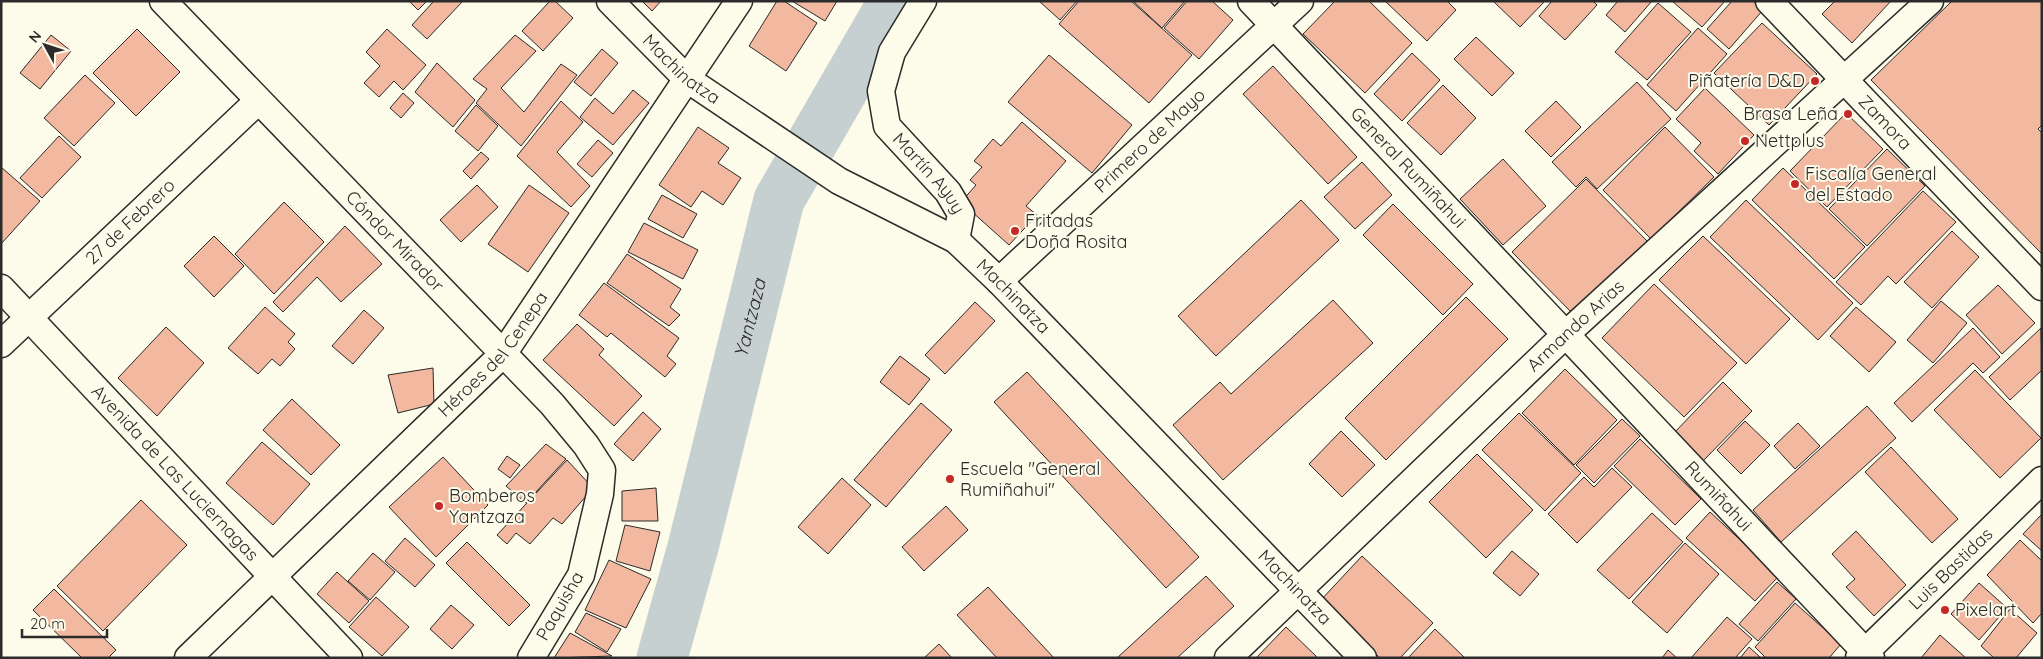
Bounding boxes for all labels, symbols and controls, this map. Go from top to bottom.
north arrow [20,20,70,70]
text: N [25,27,45,46]
street label: Machinatza [638,29,725,109]
place label: Piñatería D&D [1688,69,1805,92]
marker: Piñatería D&D [1809,75,1821,87]
street label: Primero de Mayo [1089,83,1210,198]
street label: Zamora [1854,90,1917,155]
street label: General Rumiñahui [1346,102,1471,233]
place label: Brasa Leña [1743,102,1838,125]
marker: Brasa Leña [1842,108,1854,120]
street label: Martín Ayuy [888,128,970,218]
place label: Nettplus [1755,129,1824,152]
marker: Nettplus [1739,135,1751,147]
place label: Fiscalía General del Estado [1805,162,1937,206]
street label: 27 de Febrero [80,173,180,269]
marker: Fiscalía General del Estado [1789,178,1801,190]
street label: Cóndor Mirador [341,186,449,296]
place label: Fritadas Doña Rosita [1025,209,1127,253]
marker: Fritadas Doña Rosita [1009,225,1021,237]
street label: Machinatza [972,254,1056,338]
street label: Armando Arias [1522,274,1629,376]
water label: Yantzaza [728,275,771,360]
street label: Héroes del Cenepa [433,287,552,422]
street label: Avenida de Las Luciernagas [87,380,264,566]
street label: Rumiñahui [1680,456,1757,536]
place label: Escuela "General Rumiñahui" [960,457,1100,501]
marker: Escuela "General Rumiñahui" [944,473,956,485]
place label: Bomberos Yantzaza [449,484,535,528]
marker: Bomberos Yantzaza [433,500,445,512]
street label: Luis Bastidas [1904,522,1997,614]
street label: Machinatza [1253,544,1337,630]
street label: Paquisha [531,567,589,644]
place label: Pixelart [1955,598,2016,621]
marker: Pixelart [1939,604,1951,616]
scale bar [22,606,108,638]
text: 20 m [30,614,65,633]

